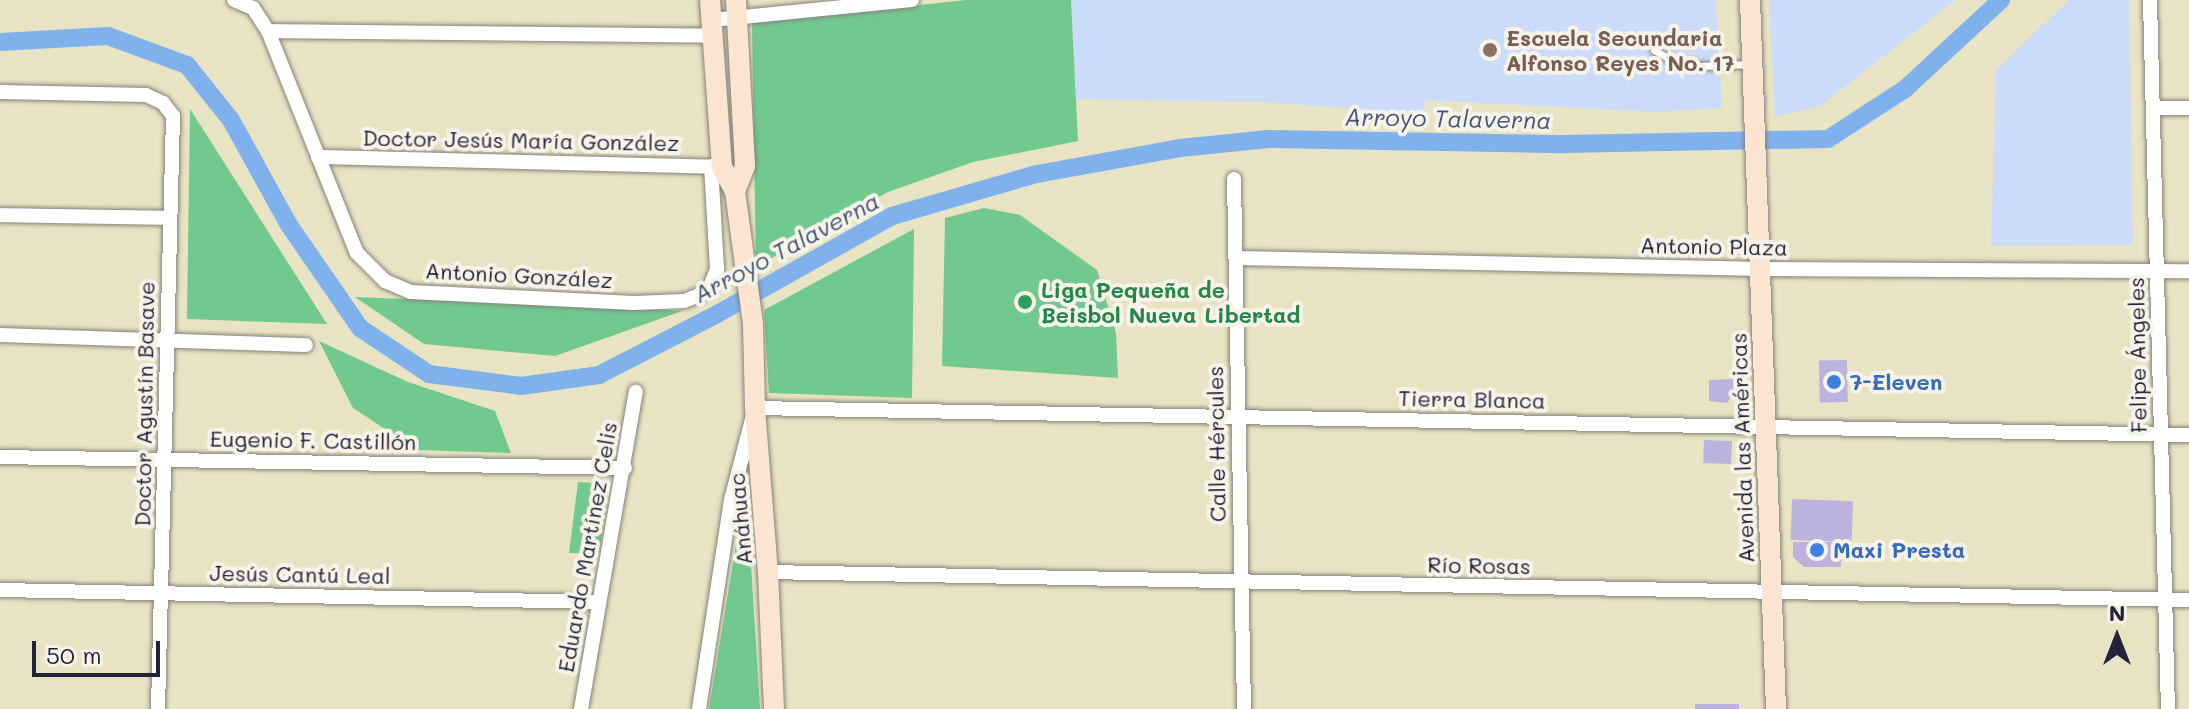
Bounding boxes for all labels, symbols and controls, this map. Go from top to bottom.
place label: Escuela Secundaria Alfonso Reyes No. 17 [1506,24,1734,76]
marker: Escuela Secundaria Alfonso Reyes No. 17 [1481,41,1499,59]
water label: Arroyo Talaverna [1345,102,1551,134]
street label: Doctor Jesús María González [362,124,680,156]
water label: Arroyo Talaverna [688,186,884,308]
street label: Antonio Plaza [1640,232,1788,260]
street label: Antonio González [424,257,614,293]
place label: Liga Pequeña de Beisbol Nueva Libertad [1041,276,1300,328]
street label: Felipe Ángeles [2122,277,2152,433]
street label: Doctor Agustín Basave [129,281,159,527]
marker: Liga Pequeña de Beisbol Nueva Libertad [1016,293,1034,311]
street label: Avenida las Américas [1725,332,1759,564]
street label: Calle Hércules [1201,366,1231,522]
place label: 7-Eleven [1850,369,1942,395]
marker: 7-Eleven [1825,373,1843,391]
street label: Tierra Blanca [1398,385,1546,413]
street label: Eduardo Martínez Celis [552,420,622,674]
street label: Eugenio F. Castillón [210,425,416,455]
street label: Anáhuac [723,472,757,566]
place label: Maxi Presta [1833,537,1965,563]
marker: Maxi Presta [1808,541,1826,559]
street label: Río Rosas [1427,551,1531,579]
street label: Jesús Cantú Leal [209,559,391,589]
north arrow [2077,597,2157,677]
text: N [2109,598,2125,627]
scale bar [36,625,164,675]
text: 50 m [46,639,102,670]

